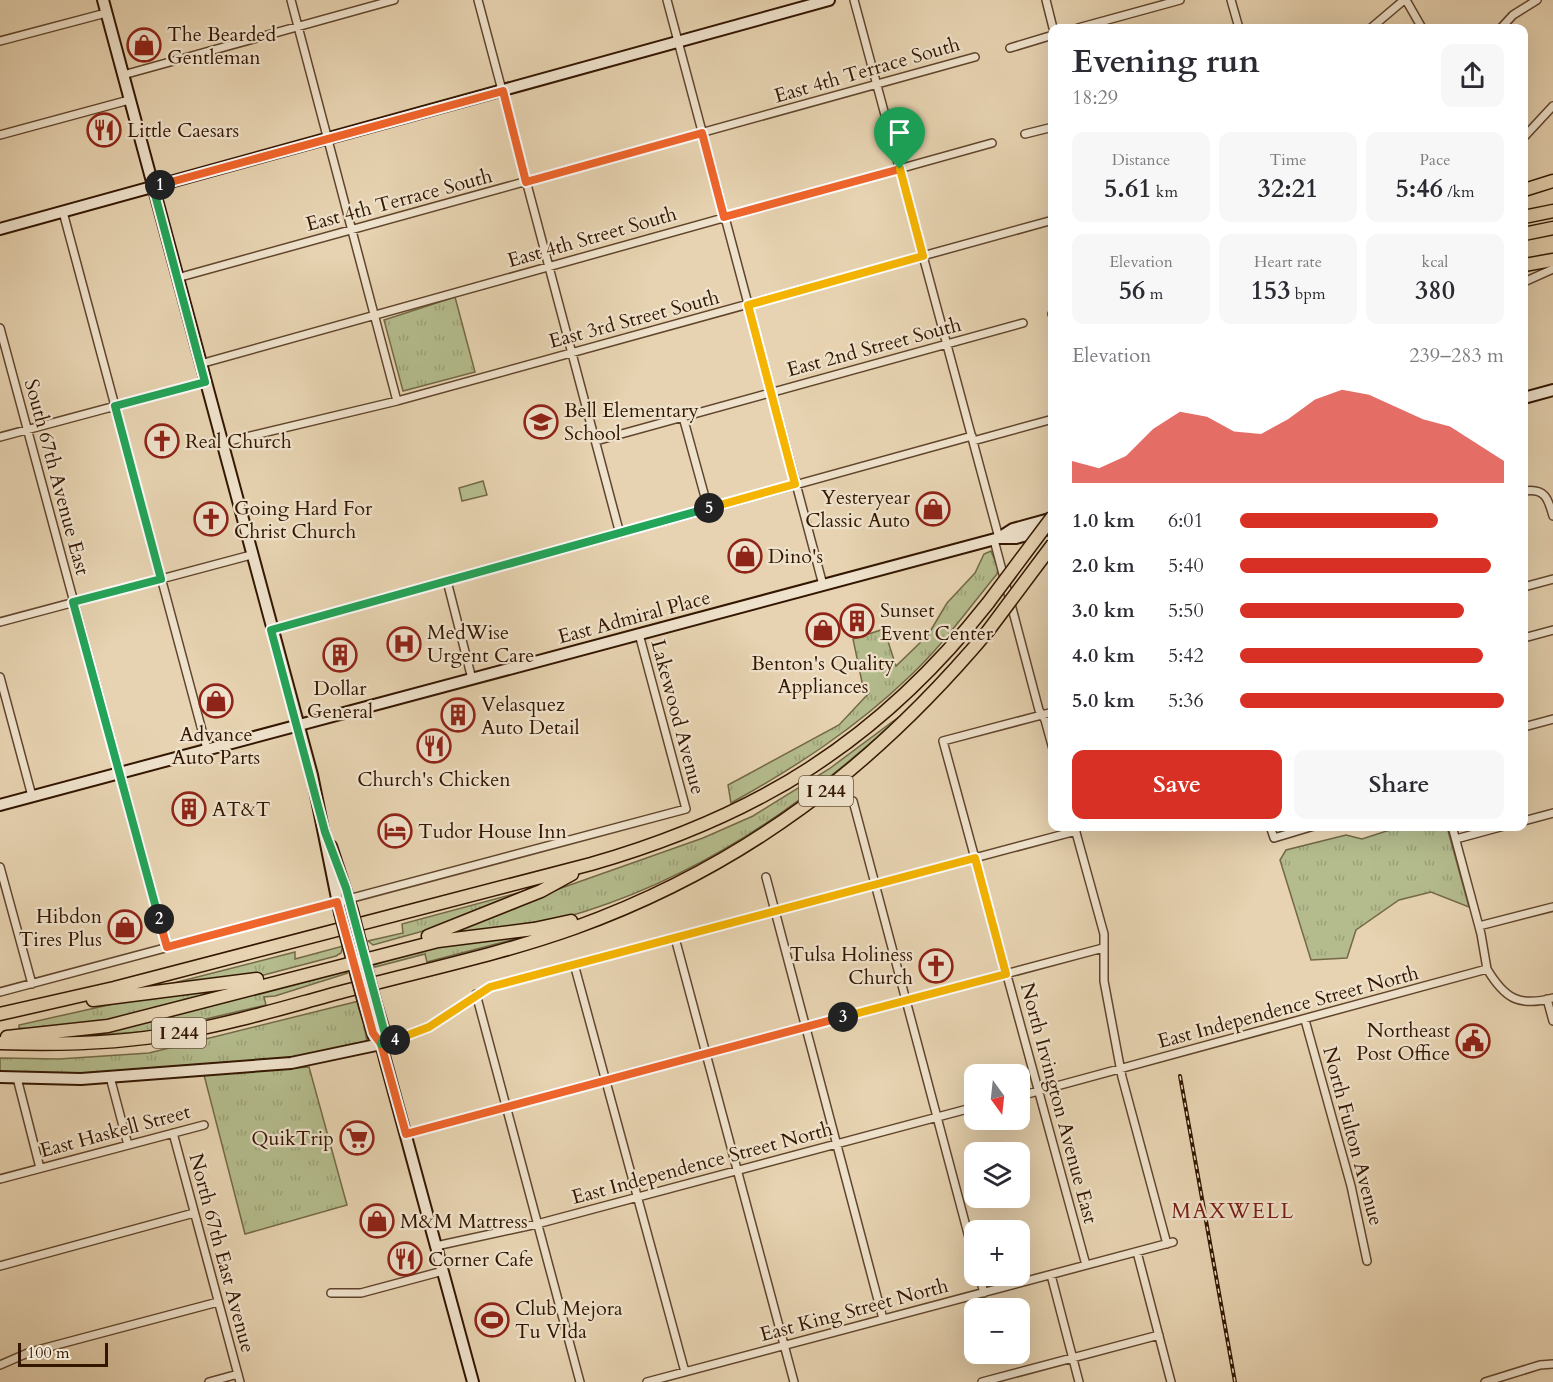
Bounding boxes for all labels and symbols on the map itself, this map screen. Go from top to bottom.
place label: The Bearded Gentleman [167,21,276,71]
shop icon: The Bearded Gentleman [126,27,162,63]
street label: East 4th Terrace South [771,31,963,109]
pin [874,107,925,169]
restaurant icon: Little Caesars [86,112,122,148]
place label: Little Caesars [127,117,239,144]
street label: East 4th Terrace South [303,162,495,238]
pin: 1 [145,170,175,200]
street label: East 4th Street South [504,200,680,274]
street label: East 3rd Street South [546,283,722,355]
street label: East 2nd Street South [784,311,964,383]
street label: South 67th Avenue East [18,376,96,579]
place label: Bell Elementary School [564,397,699,447]
school or university icon: Bell Elementary School [523,404,559,440]
church icon: Real Church [144,423,180,459]
place label: Real Church [185,428,292,455]
place label: Yesteryear Classic Auto [805,484,911,534]
shop icon: Yesteryear Classic Auto [915,491,951,527]
pin: 5 [694,493,724,523]
place label: Going Hard For Christ Church [234,495,373,545]
church icon: Going Hard For Christ Church [193,501,229,537]
shop icon: Dino's [727,538,763,574]
place label: Dino's [768,543,823,570]
street label: East Admiral Place [555,584,713,650]
place label: Sunset Event Center [880,597,994,647]
building icon: Sunset Event Center [839,603,875,639]
shop icon: Benton's Quality Appliances [805,612,841,648]
place label: MedWise Urgent Care [427,619,534,669]
hospital icon: MedWise Urgent Care [386,626,422,662]
building icon: Dollar General [322,637,358,673]
street label: Lakewood Avenue [644,637,712,797]
place label: Benton's Quality Appliances [751,650,895,700]
place label: Dollar General [307,675,373,725]
shop icon: Advance Auto Parts [198,683,234,719]
place label: Velasquez Auto Detail [481,691,580,741]
building icon: Velasquez Auto Detail [440,697,476,733]
place label: Advance Auto Parts [172,721,260,771]
restaurant icon: Church's Chicken [416,728,452,764]
place label: Church's Chicken [357,766,511,793]
road number: I 244 [799,776,853,806]
building icon: AT&T [171,791,207,827]
place label: AT&T [212,796,271,823]
hotel icon: Tudor House Inn [377,813,413,849]
place label: Tudor House Inn [418,818,568,845]
place label: Hibdon Tires Plus [19,903,103,953]
pin: 2 [144,904,174,934]
shop icon: Hibdon Tires Plus [107,909,143,945]
place label: Tulsa Holiness Church [789,941,913,991]
church icon: Tulsa Holiness Church [918,948,954,984]
street label: East Independence Street North [1155,959,1421,1055]
street label: North Irvington Avenue East [1014,980,1104,1227]
pin: 3 [828,1002,858,1032]
place label: Northeast Post Office [1356,1017,1451,1067]
road number: I 244 [152,1018,206,1048]
public building icon: Northeast Post Office [1455,1023,1491,1059]
pin: 4 [380,1025,410,1055]
street label: North Fulton Avenue [1316,1044,1390,1228]
north arrow [964,1064,1030,1130]
street label: East Haskell Street [37,1098,194,1164]
street label: East Independence Street North [569,1115,835,1211]
supermarket icon: QuikTrip [339,1120,375,1156]
place label: QuikTrip [251,1125,334,1152]
street label: North 67th East Avenue [182,1150,262,1356]
district label: MAXWELL [1171,1197,1295,1226]
shop icon: M&M Mattress [359,1203,395,1239]
place label: M&M Mattress [400,1208,528,1235]
restaurant icon: Corner Cafe [387,1241,423,1277]
place label: Corner Cafe [428,1246,534,1273]
street label: East King Street North [757,1272,951,1348]
place label: Club Mejora Tu VIda [515,1295,623,1345]
sports icon: Club Mejora Tu VIda [474,1302,510,1338]
scale bar [18,1340,108,1368]

